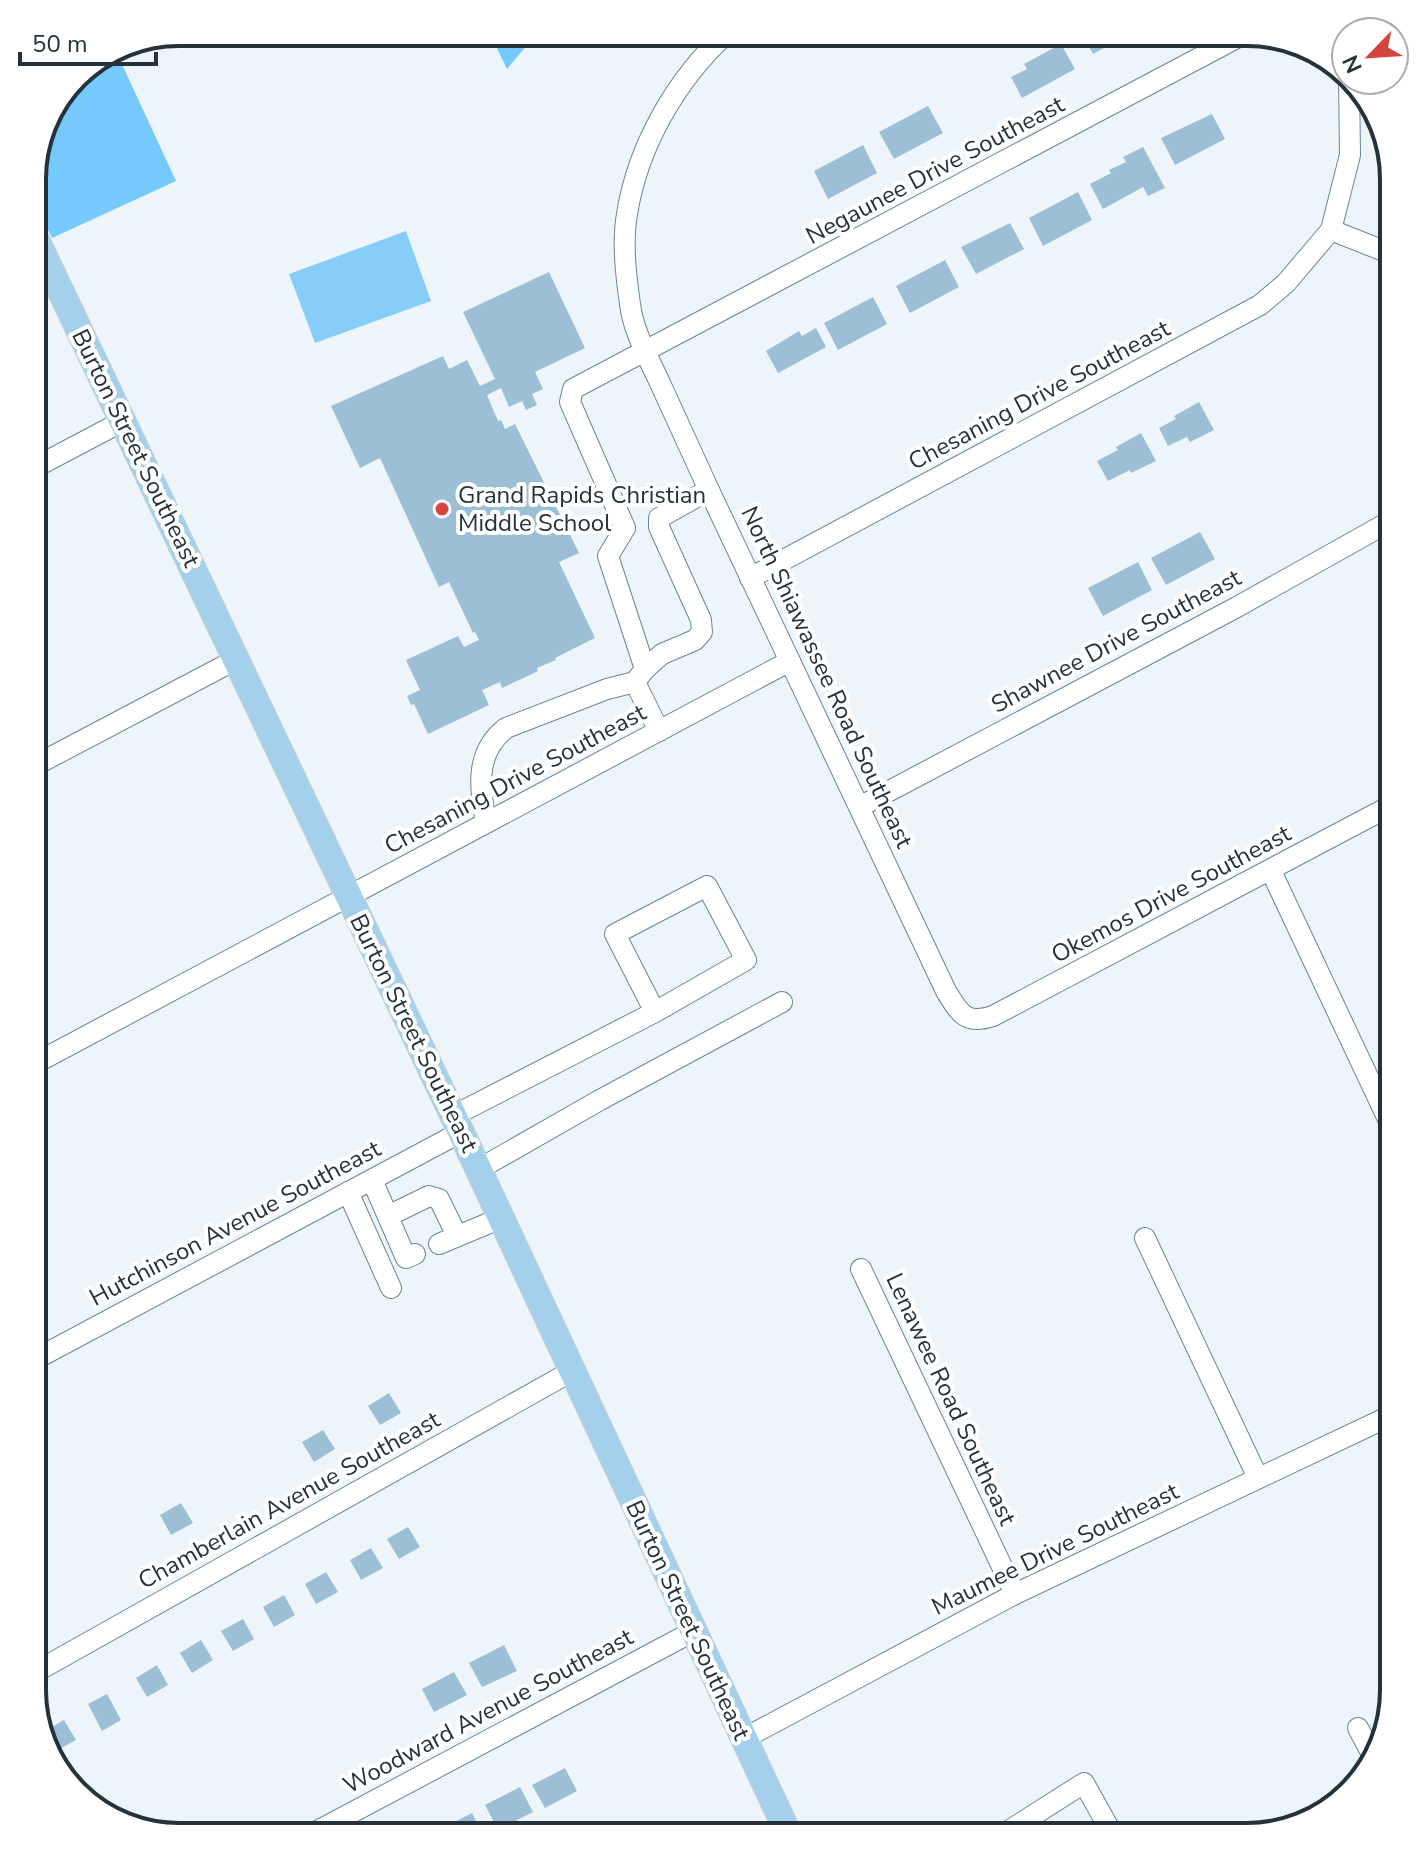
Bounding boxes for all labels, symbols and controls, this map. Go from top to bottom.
scale bar [20,16,156,66]
north arrow [1330,16,1410,96]
text: 50 m [32,28,88,60]
text: N [1336,50,1370,78]
street label: Negaunee Drive Southeast [800,88,1070,252]
street label: Chesaning Drive Southeast [903,312,1176,478]
street label: Burton Street Southeast [64,324,208,573]
place label: Grand Rapids Christian Middle School [458,479,706,539]
marker: Grand Rapids Christian Middle School [433,500,451,518]
street label: North Shiawassee Road Southeast [734,501,921,854]
street label: Shawnee Drive Southeast [986,561,1247,721]
street label: Chesaning Drive Southeast [379,696,652,862]
street label: Okemos Drive Southeast [1046,817,1297,971]
street label: Burton Street Southeast [342,909,486,1158]
street label: Hutchinson Avenue Southeast [84,1132,387,1314]
street label: Lenawee Road Southeast [878,1268,1024,1531]
street label: Chamberlain Avenue Southeast [132,1403,446,1596]
street label: Maumee Drive Southeast [926,1475,1184,1623]
street label: Burton Street Southeast [618,1495,758,1746]
street label: Woodward Avenue Southeast [338,1621,639,1801]

